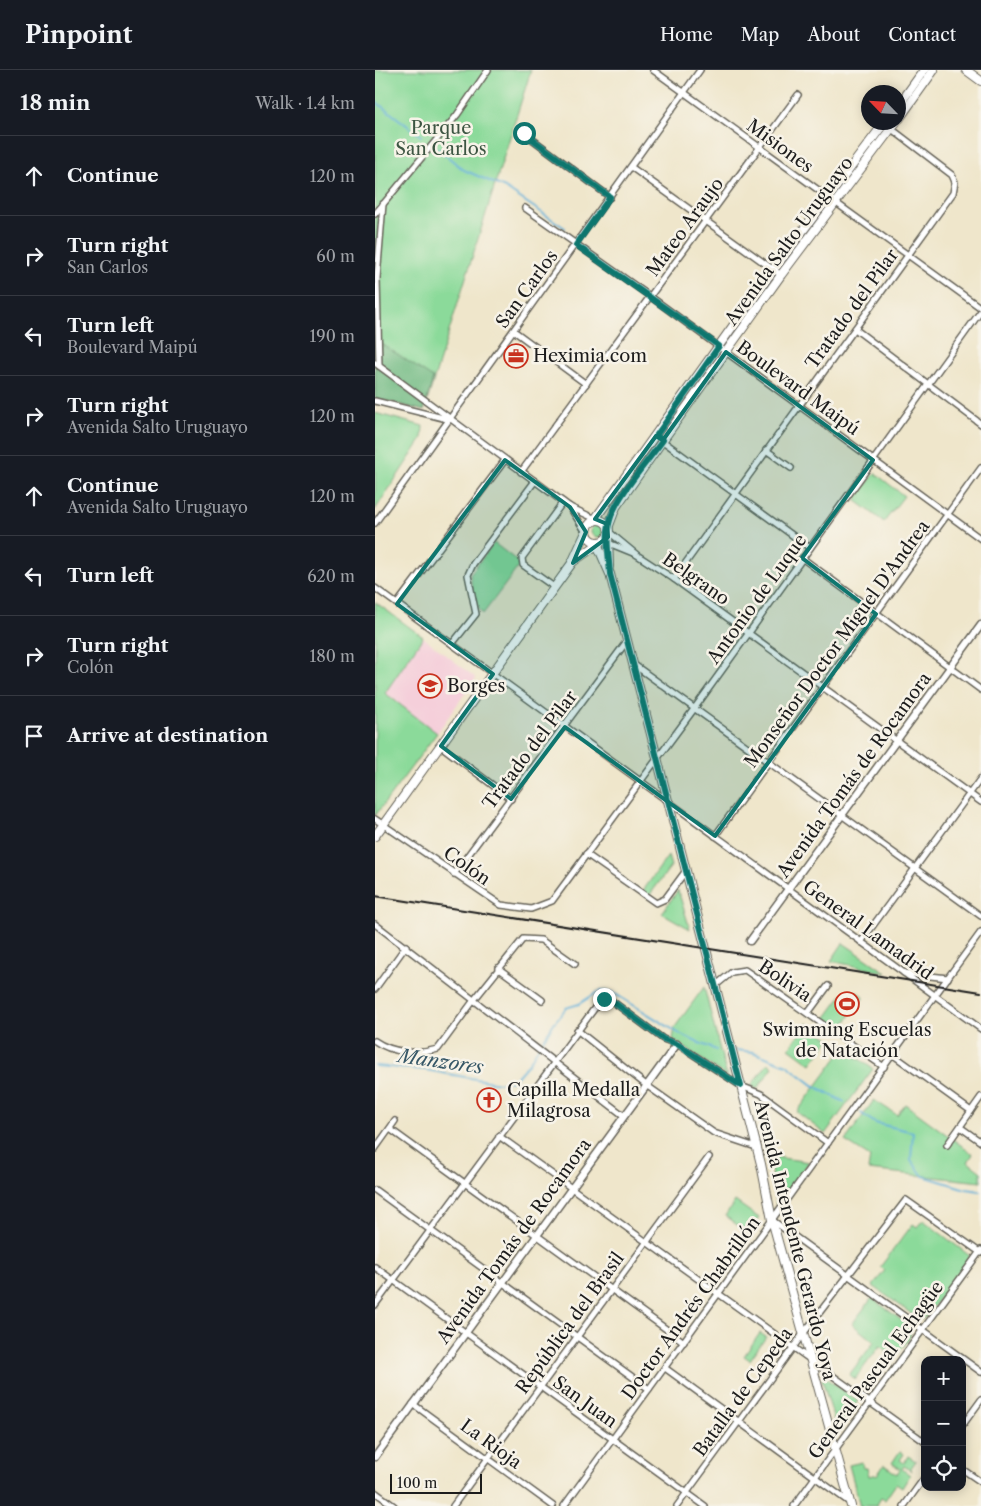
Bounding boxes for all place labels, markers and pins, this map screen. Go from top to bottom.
office icon: Heximia.com [503,343,529,369]
place label: Heximia.com [533,345,647,367]
school or university icon: Borges [417,673,443,699]
place label: Borges [447,675,505,697]
sports icon: Swimming Escuelas de Natación [834,991,860,1017]
place label: Swimming Escuelas de Natación [762,1019,932,1062]
place label: Capilla Medalla Milagrosa [507,1079,641,1122]
church icon: Capilla Medalla Milagrosa [476,1087,502,1113]

